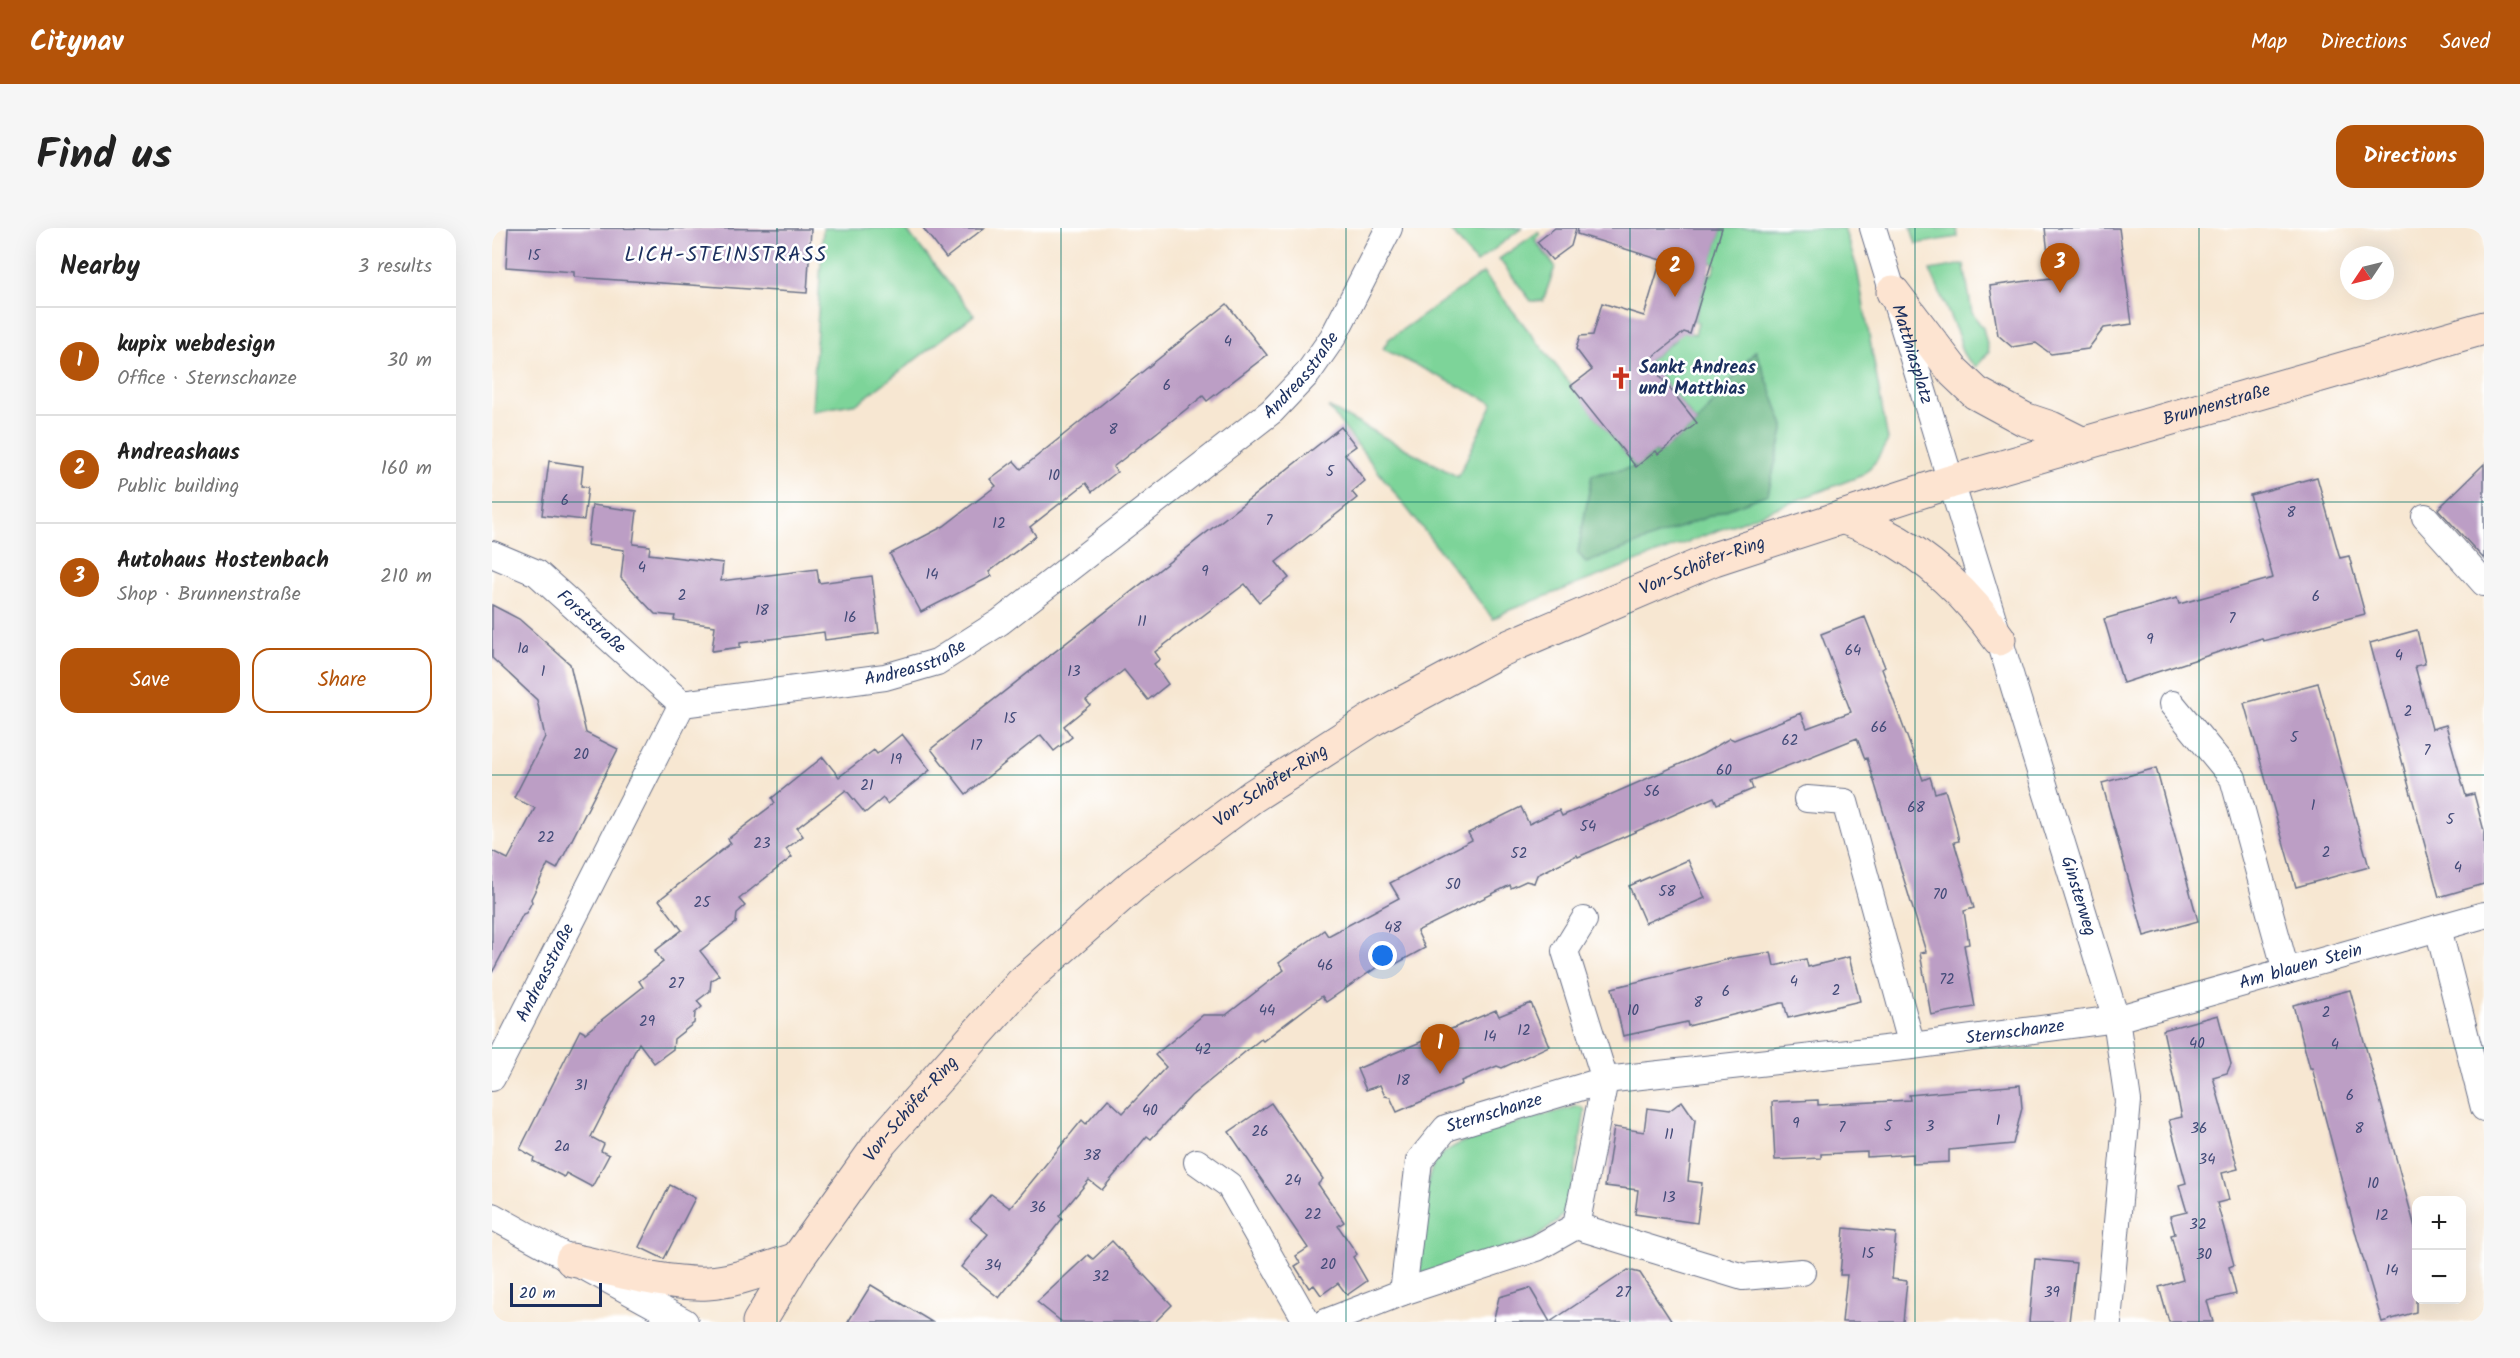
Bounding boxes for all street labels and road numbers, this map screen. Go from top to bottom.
street label: Matthiasplatz [1883,301,1941,408]
street label: Andreasstraße [1257,326,1347,427]
street label: Brunnenstraße [2159,376,2274,434]
street label: Von-Schöfer-Ring [1635,529,1769,604]
street label: Forststraße [550,582,633,662]
street label: Andreasstraße [863,632,972,694]
street label: Von-Schöfer-Ring [1207,737,1334,835]
street label: Ginsterweg [2052,853,2104,940]
street label: Andreasstraße [508,918,583,1027]
street label: Am blauen Stein [2236,936,2366,998]
street label: Sternschanze [1964,1011,2066,1053]
street label: Von-Schöfer-Ring [856,1049,965,1168]
street label: Sternschanze [1442,1085,1546,1142]

